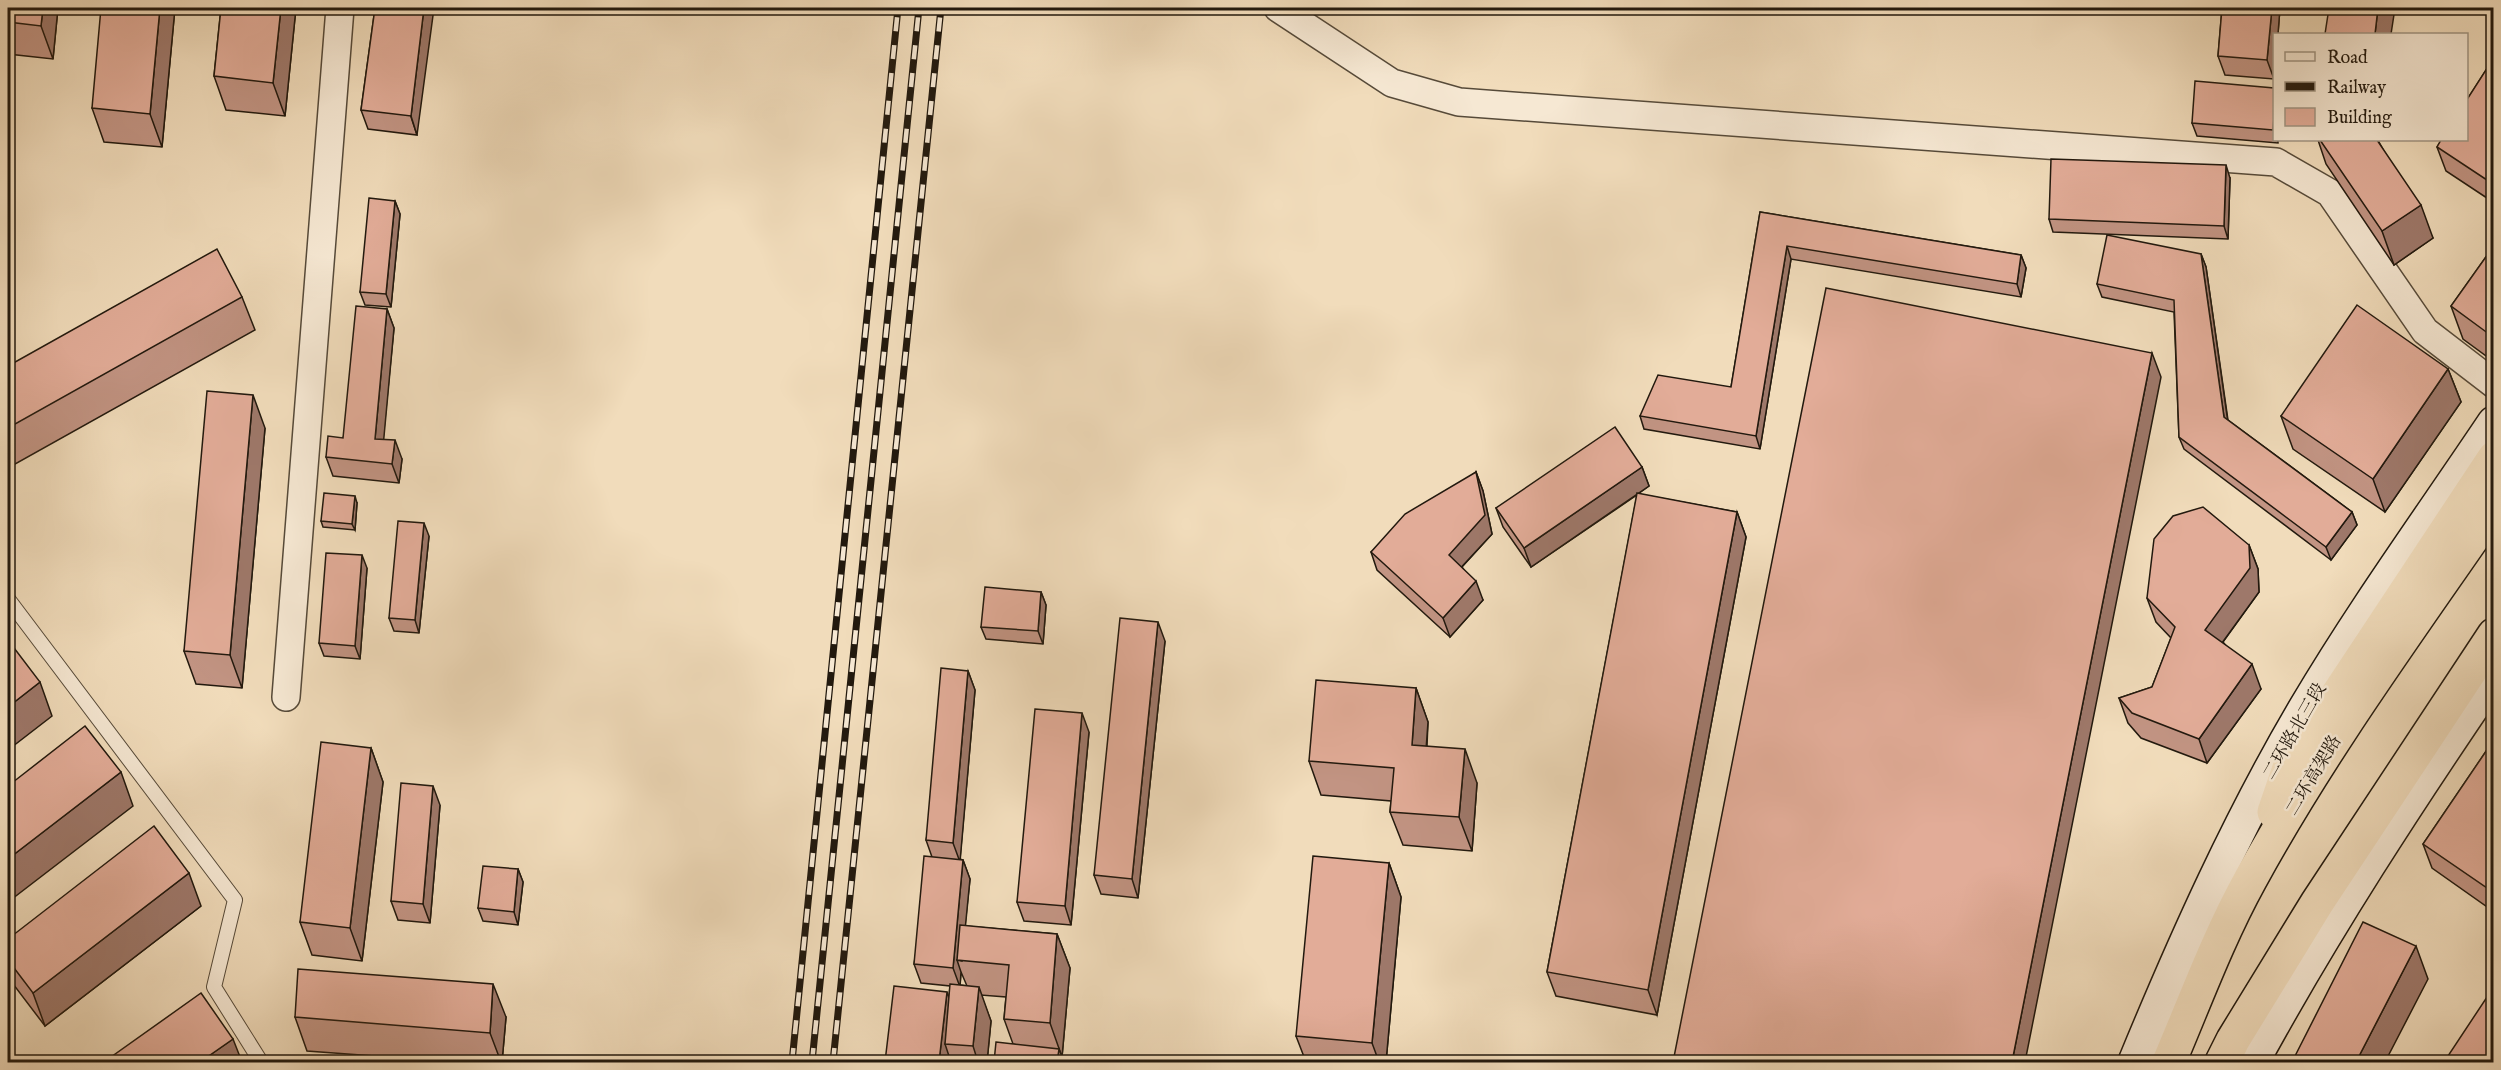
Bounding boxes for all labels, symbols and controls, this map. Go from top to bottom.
legend [2273,33,2468,141]
text: Road [2327,47,2368,70]
text: Railway [2327,77,2386,100]
text: Building [2327,107,2392,130]
street label: 二环路北三段 [2258,679,2332,784]
street label: 二环高架路 [2281,731,2347,820]

